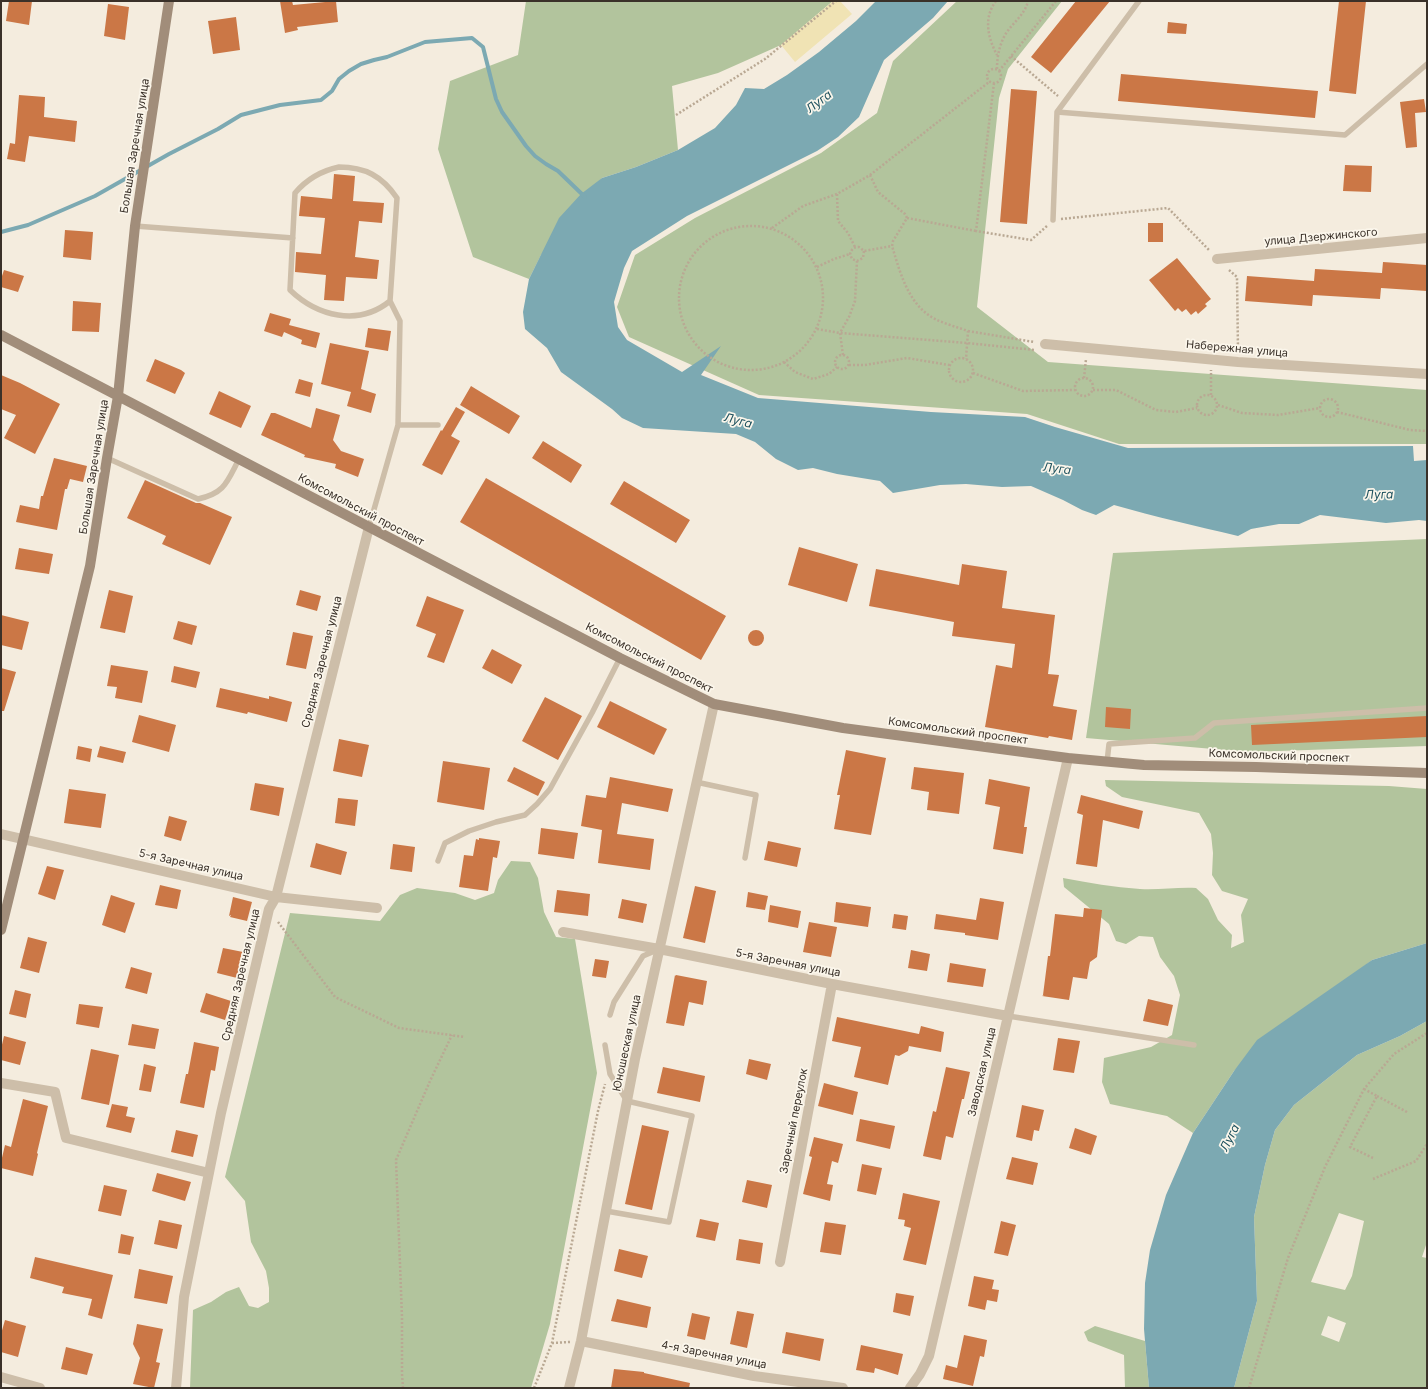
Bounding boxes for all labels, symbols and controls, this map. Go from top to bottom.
street label: Большая Заречная улица [118,78,152,214]
water label: Луга [803,88,835,116]
street label: улица Дзержинского [1264,225,1378,249]
street label: Набережная улица [1186,338,1288,360]
street label: Большая Заречная улица [77,399,111,535]
water label: Луга [722,410,754,432]
water label: Луга [1042,460,1072,478]
street label: Комсомольский проспект [296,471,426,549]
water label: Луга [1365,488,1393,502]
street label: Средняя Заречная улица [299,595,345,729]
street label: Комсомольский проспект [583,620,715,696]
street label: Комсомольский проспект [887,715,1029,747]
street label: Комсомольский проспект [1208,747,1350,765]
street label: 5-я Заречная улица [138,847,244,883]
street label: Средняя Заречная улица [219,907,263,1043]
street label: 5-я Заречная улица [734,946,842,980]
street label: Юношеская улица [610,993,644,1093]
street label: Заводская улица [965,1026,999,1118]
street label: Заречный переулок [777,1067,811,1175]
water label: Луга [1217,1122,1243,1154]
street label: 4-я Заречная улица [660,1338,768,1372]

